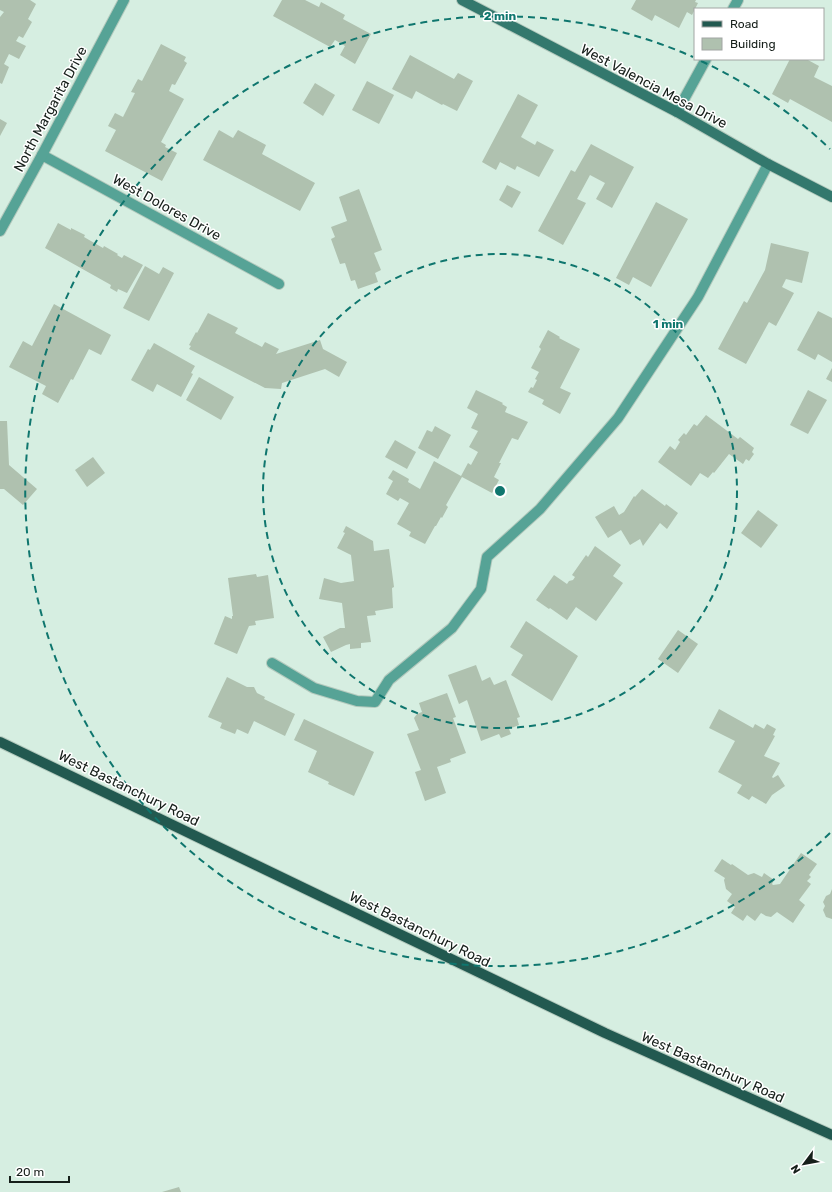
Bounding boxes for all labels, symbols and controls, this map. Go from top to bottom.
legend [694,8,824,60]
text: 2 min [484,9,517,23]
text: Road [730,17,758,31]
text: Building [730,37,776,51]
street label: West Valencia Mesa Drive [578,41,730,132]
street label: North Margarita Drive [10,43,91,175]
street label: West Dolores Drive [110,171,224,244]
text: 1 min [653,317,684,331]
centre of rings [493,484,507,498]
street label: West Bastanchury Road [56,747,202,830]
street label: West Bastanchury Road [347,888,493,971]
street label: West Bastanchury Road [639,1028,787,1107]
north arrow [784,1144,824,1184]
scale bar [10,1158,69,1184]
text: N [788,1162,804,1176]
text: 20 m [16,1165,44,1179]

